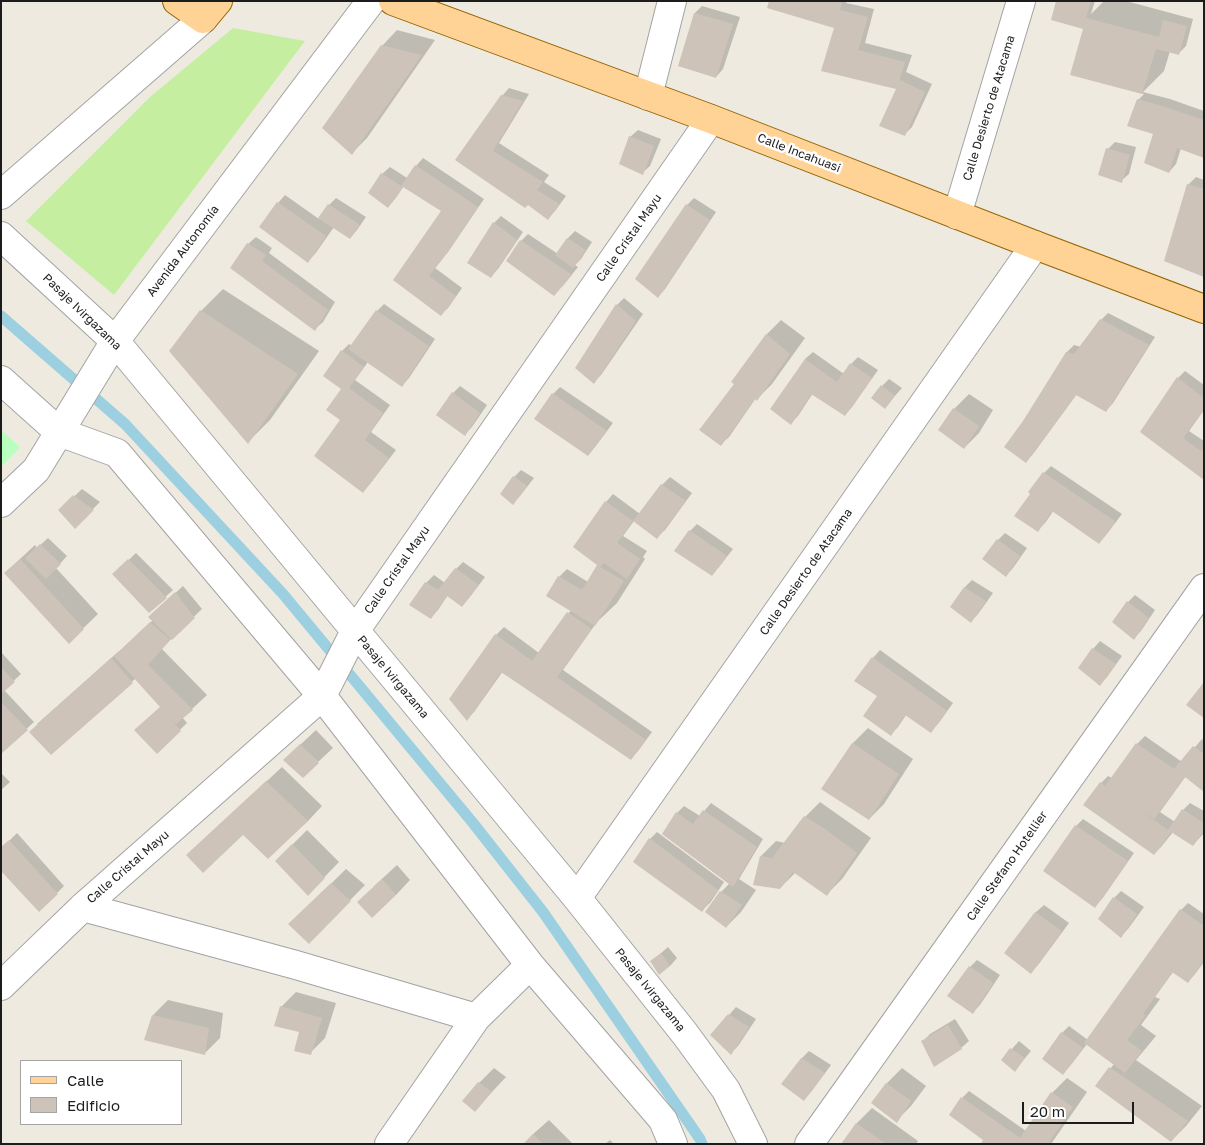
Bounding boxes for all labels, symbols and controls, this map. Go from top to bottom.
street label: Calle Desierto de Atacama [960,33,1018,183]
street label: Calle Incahuasi [755,131,843,175]
street label: Calle Cristal Mayu [593,191,665,285]
street label: Avenida Autonomía [144,202,222,300]
street label: Pasaje Ivirgazama [40,271,124,353]
street label: Calle Desierto de Atacama [757,506,855,638]
street label: Calle Cristal Mayu [361,523,433,617]
street label: Pasaje Ivirgazama [354,633,432,721]
street label: Calle Stefano Hotellier [964,808,1050,924]
street label: Calle Cristal Mayu [84,827,172,907]
street label: Pasaje Ivirgazama [612,945,688,1035]
legend [20,1060,182,1125]
text: Calle [67,1071,104,1089]
scale bar [1025,1092,1138,1124]
text: Edificio [67,1096,120,1114]
text: 20 m [1030,1102,1065,1120]

